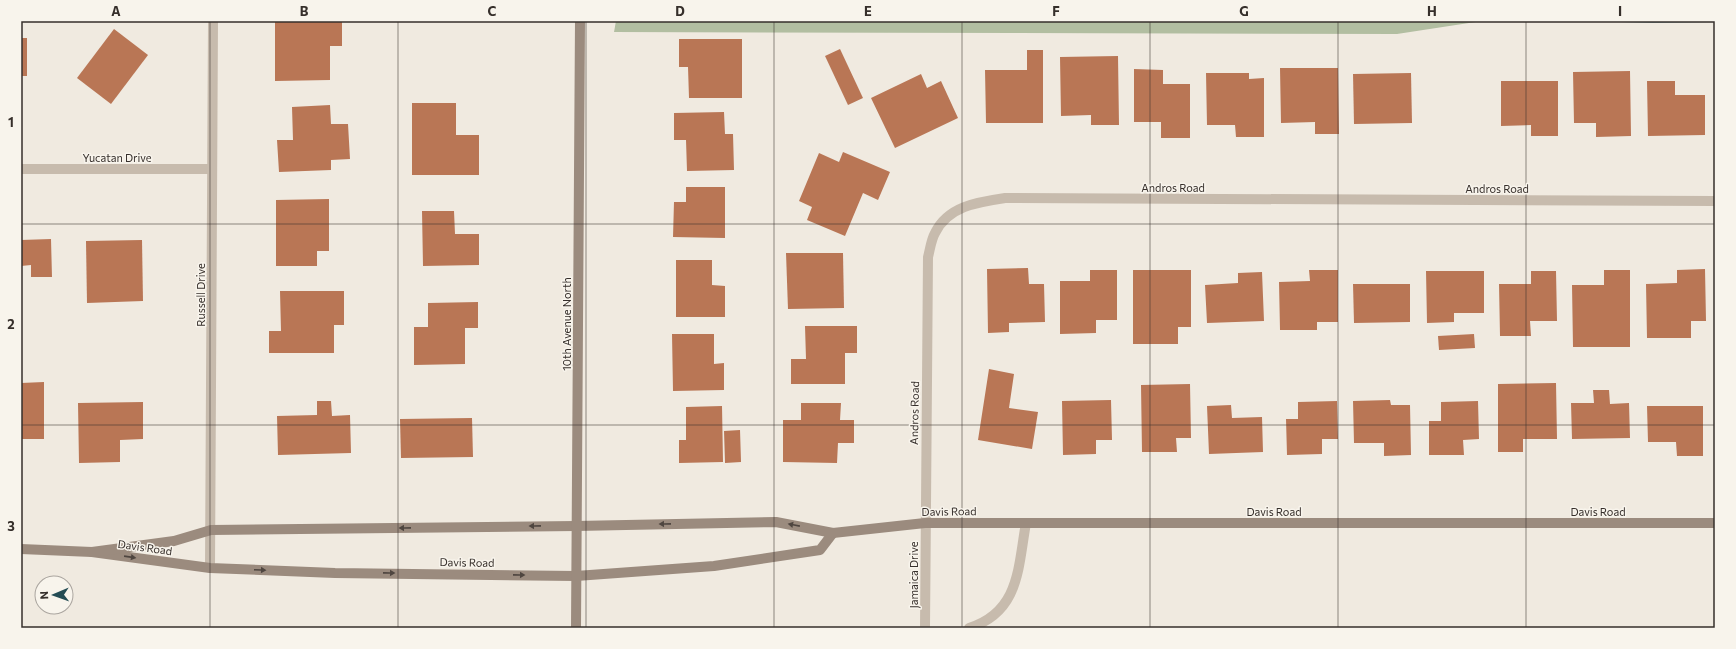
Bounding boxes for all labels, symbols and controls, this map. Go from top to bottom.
text: A [111,3,121,19]
text: B [300,3,309,19]
text: C [488,3,497,19]
text: D [675,3,685,19]
text: E [864,3,872,19]
text: F [1052,3,1060,19]
text: G [1239,3,1249,19]
text: H [1427,3,1437,19]
text: I [1618,3,1622,19]
text: 1 [8,114,14,130]
street label: Yucatan Drive [82,151,152,164]
street label: Andros Road [1141,181,1205,194]
street label: Andros Road [1465,182,1529,195]
street label: Russell Drive [194,263,207,327]
street label: 10th Avenue North [560,277,573,371]
text: 2 [7,316,15,332]
street label: Andros Road [907,381,921,445]
street label: Davis Road [921,504,977,518]
street label: Davis Road [1247,505,1302,518]
street label: Davis Road [1571,505,1626,518]
text: 3 [7,518,15,534]
one-way arrow [659,521,671,528]
one-way arrow [788,522,801,528]
one-way arrow [529,523,541,530]
one-way arrow [398,525,411,531]
street label: Davis Road [117,537,173,557]
street label: Jamaica Drive [907,541,921,609]
one-way arrow [124,554,136,560]
street label: Davis Road [439,555,495,569]
one-way arrow [254,567,266,574]
one-way arrow [383,570,396,576]
one-way arrow [513,571,525,578]
north arrow [34,575,74,615]
text: N [37,591,50,600]

